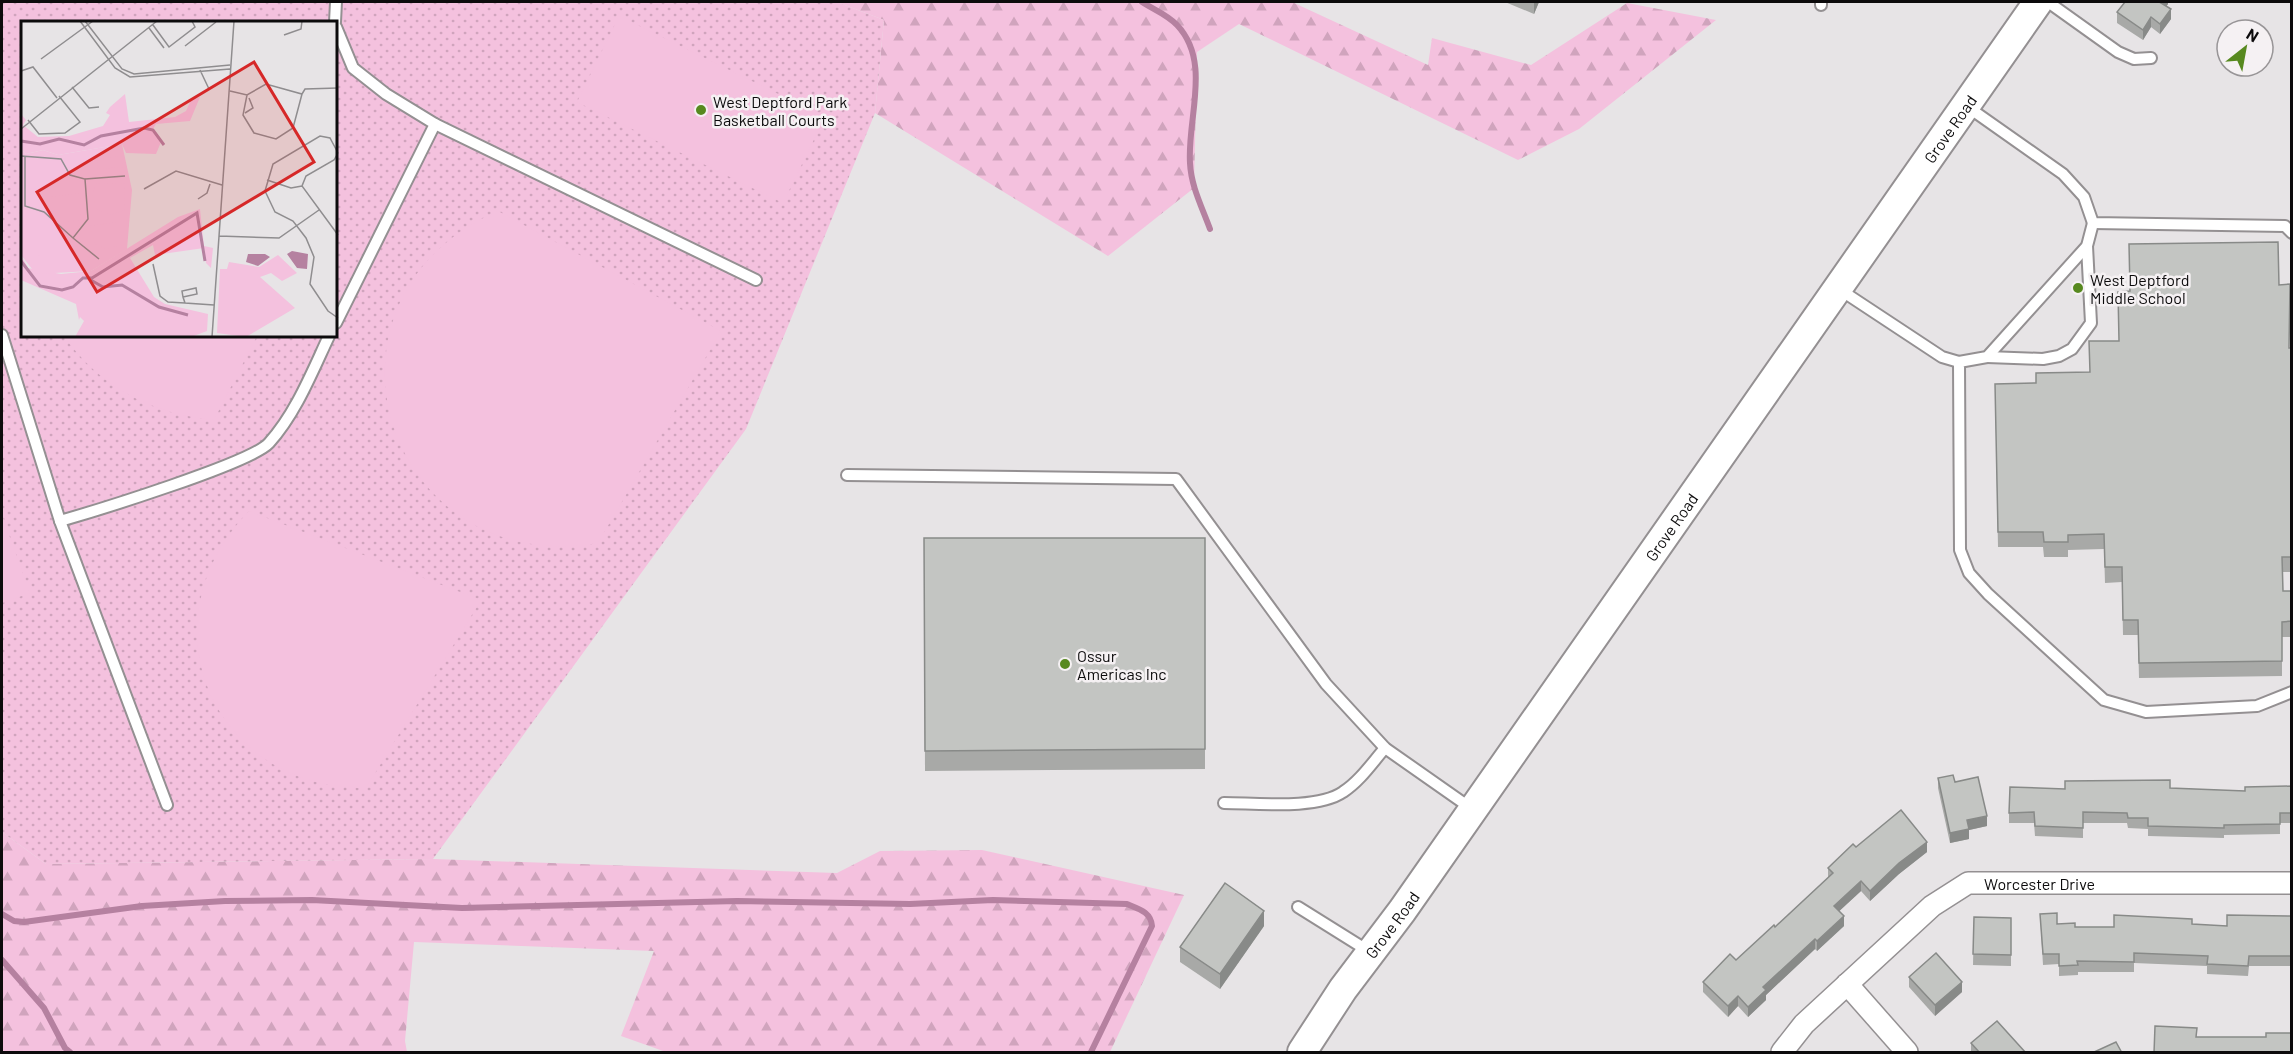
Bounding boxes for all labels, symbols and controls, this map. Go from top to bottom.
north arrow [2215,18,2275,78]
inset map [21,21,338,338]
text: N [2244,24,2262,46]
street label: Grove Road [1919,91,1980,166]
place label: West Deptford Park Basketball Courts [713,92,847,129]
marker: West Deptford Park Basketball Courts [694,103,708,117]
place label: West Deptford Middle School [2090,270,2190,307]
marker: West Deptford Middle School [2071,281,2085,295]
street label: Grove Road [1641,489,1701,564]
place label: Ossur Americas Inc [1077,646,1167,683]
marker: Ossur Americas Inc [1058,657,1072,671]
street label: Worcester Drive [1984,874,2095,893]
street label: Grove Road [1361,887,1423,962]

